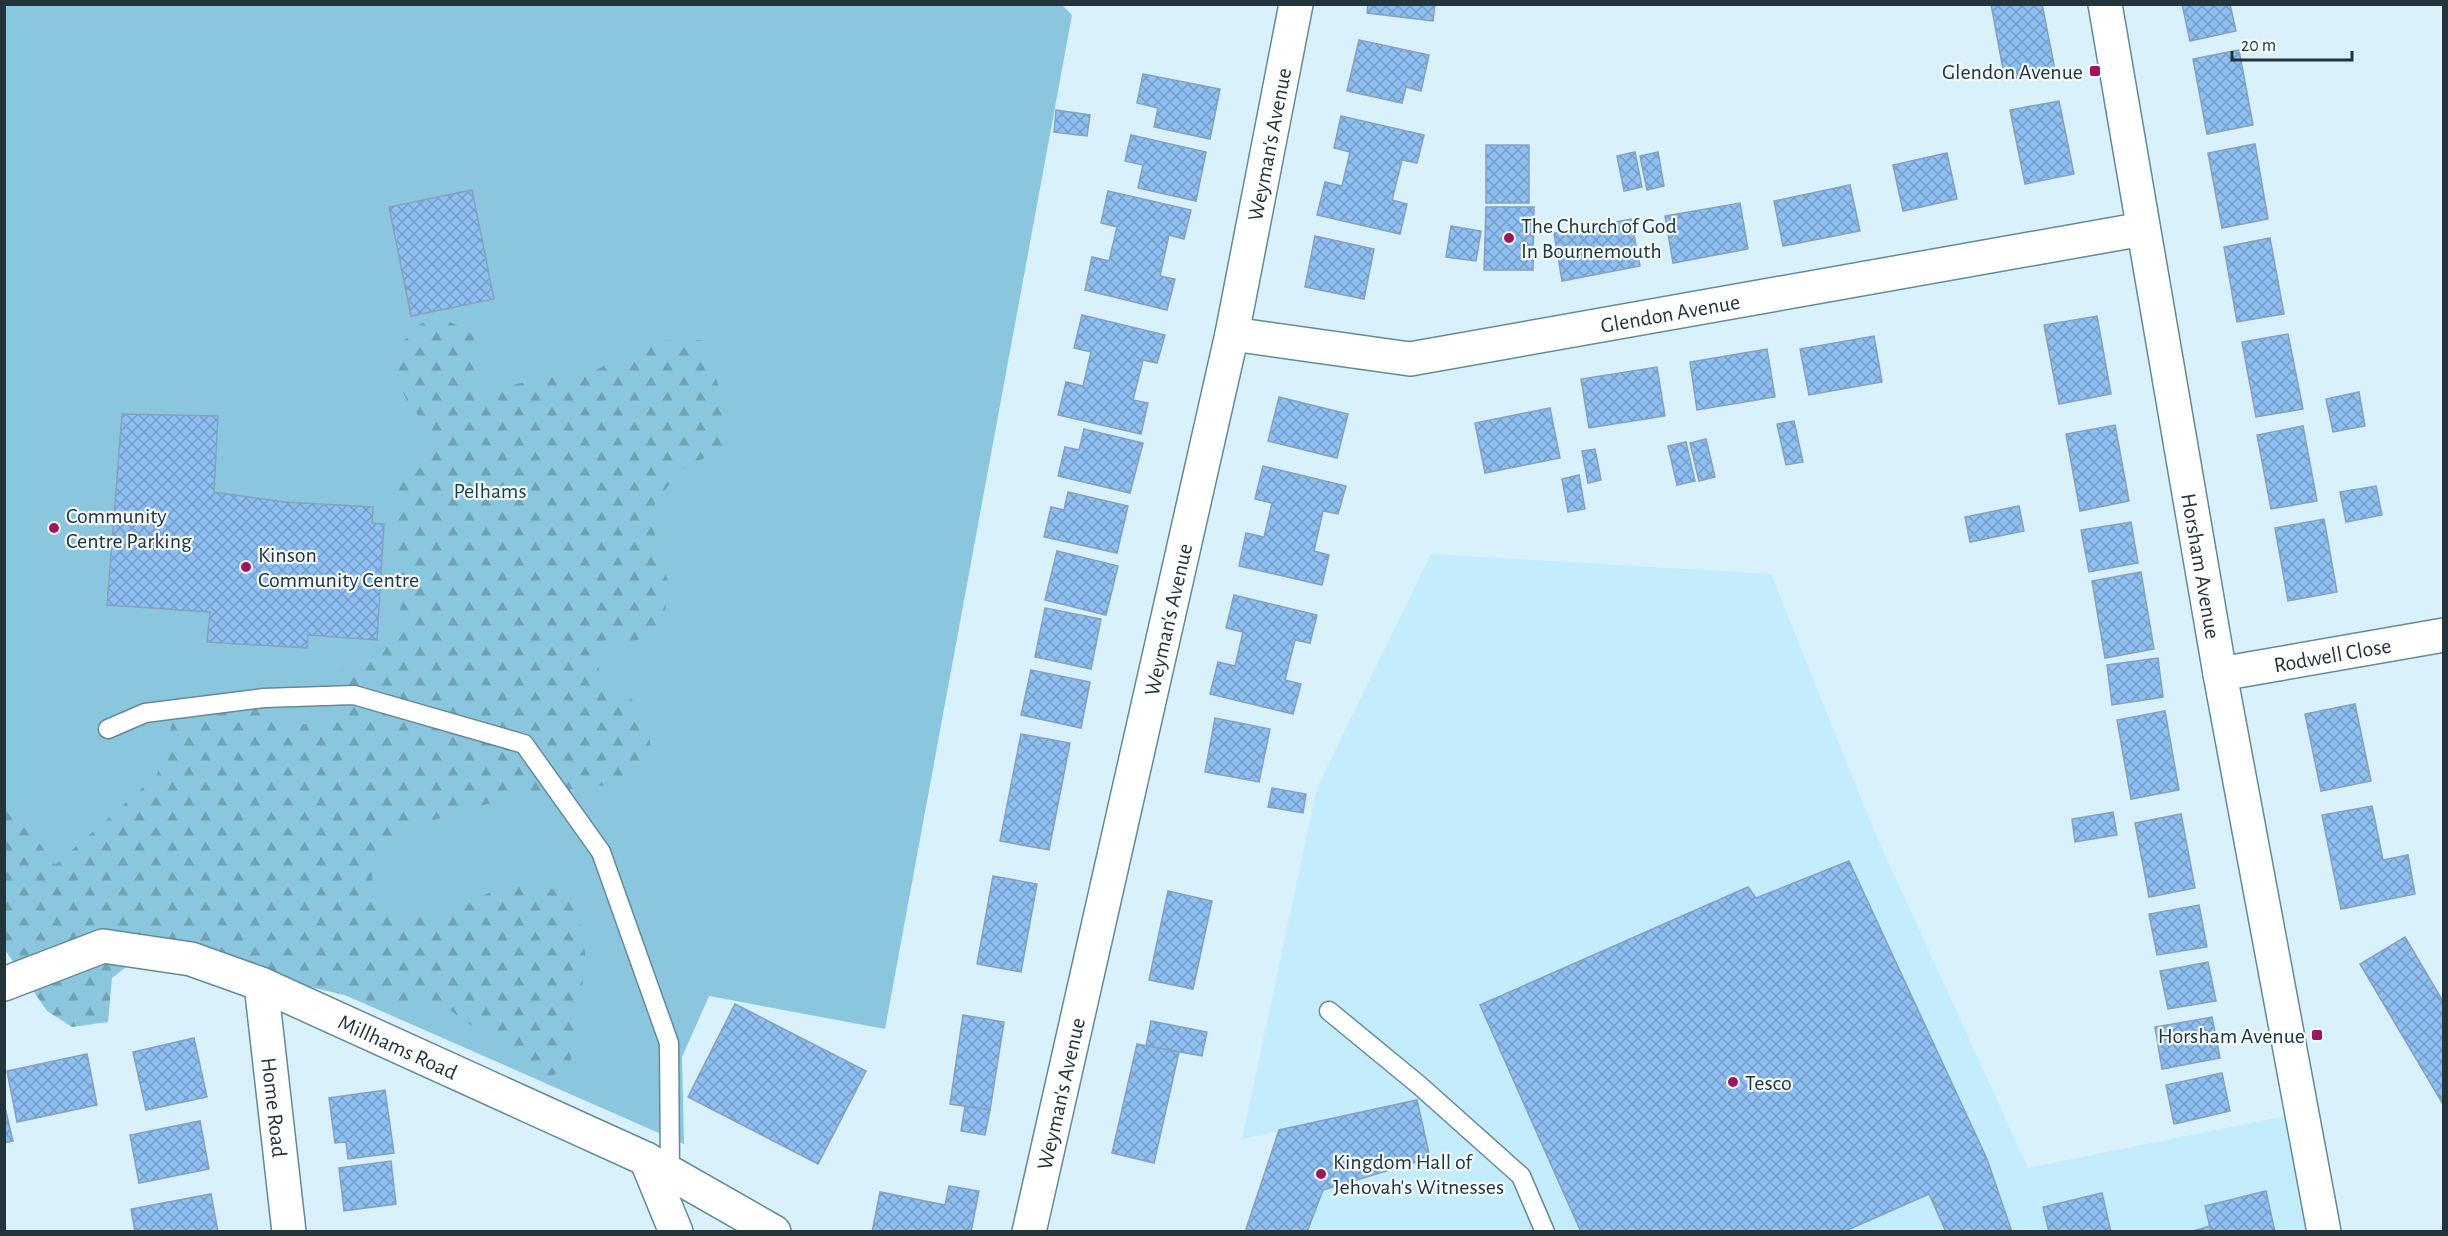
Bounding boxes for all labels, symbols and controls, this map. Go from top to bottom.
scale bar [2232,24,2352,62]
text: 20 m [2241,37,2276,55]
place label: Glendon Avenue [1942,61,2083,83]
marker: Glendon Avenue [2088,64,2102,78]
street label: Weyman's Avenue [1244,66,1295,223]
place label: The Church of God In Bournemouth [1521,215,1677,262]
marker: The Church of God In Bournemouth [1502,231,1516,245]
street label: Glendon Avenue [1599,291,1742,337]
park label: Pelhams [453,480,527,502]
street label: Horsham Avenue [2177,492,2224,640]
place label: Community Centre Parking [66,505,192,552]
marker: Community Centre Parking [47,521,61,535]
street label: Weyman's Avenue [1141,541,1196,698]
place label: Kinson Community Centre [258,544,419,591]
marker: Kinson Community Centre [239,560,253,574]
street label: Rodwell Close [2272,634,2393,676]
street label: Millhams Road [335,1011,461,1084]
street label: Weyman's Avenue [1033,1016,1089,1172]
place label: Horsham Avenue [2158,1025,2305,1047]
marker: Horsham Avenue [2310,1028,2324,1042]
street label: Home Road [257,1056,290,1158]
place label: Tesco [1745,1072,1792,1094]
marker: Tesco [1726,1075,1740,1089]
place label: Kingdom Hall of Jehovah's Witnesses [1333,1151,1504,1198]
marker: Kingdom Hall of Jehovah's Witnesses [1314,1167,1328,1181]

